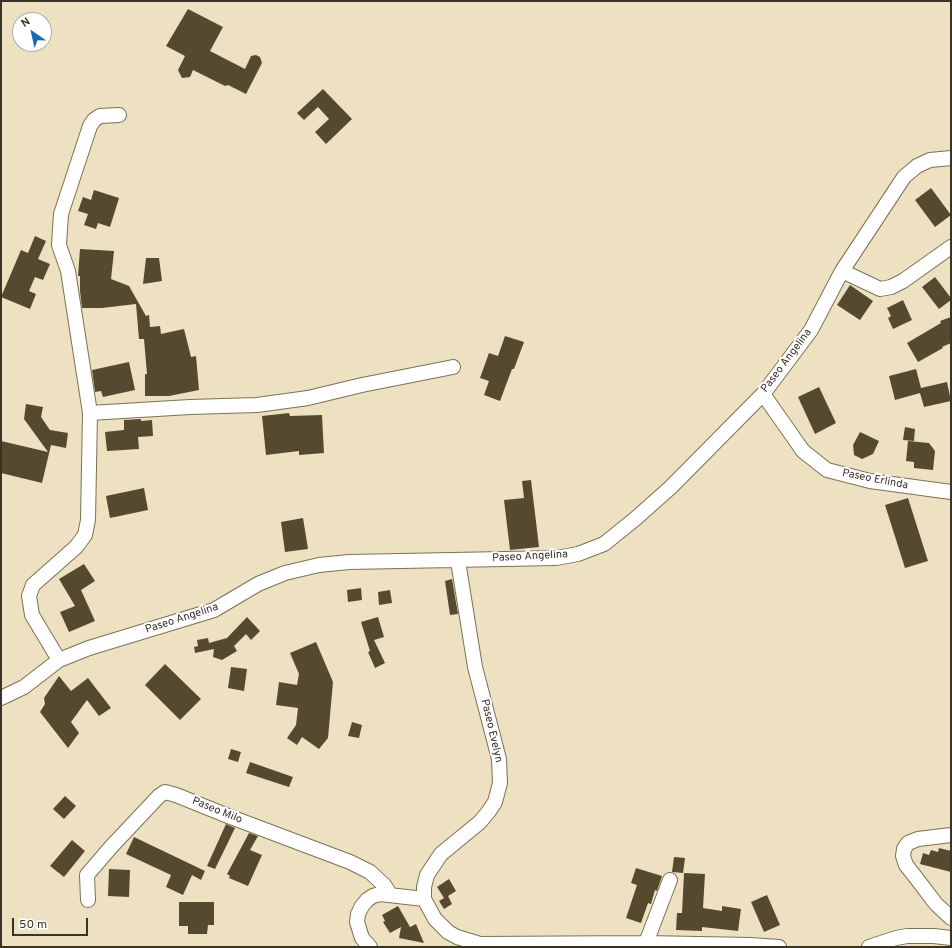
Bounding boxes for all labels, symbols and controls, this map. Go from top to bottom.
north arrow [12,12,52,52]
text: N [19,15,33,31]
street label: Paseo Angelina [759,327,815,395]
street label: Paseo Erlinda [841,467,909,493]
street label: Paseo Angelina [492,548,568,566]
street label: Paseo Angelina [144,601,220,637]
street label: Paseo Evelyn [477,698,505,764]
street label: Paseo Milo [190,795,244,827]
scale bar [14,910,90,936]
text: 50 m [19,917,47,933]

